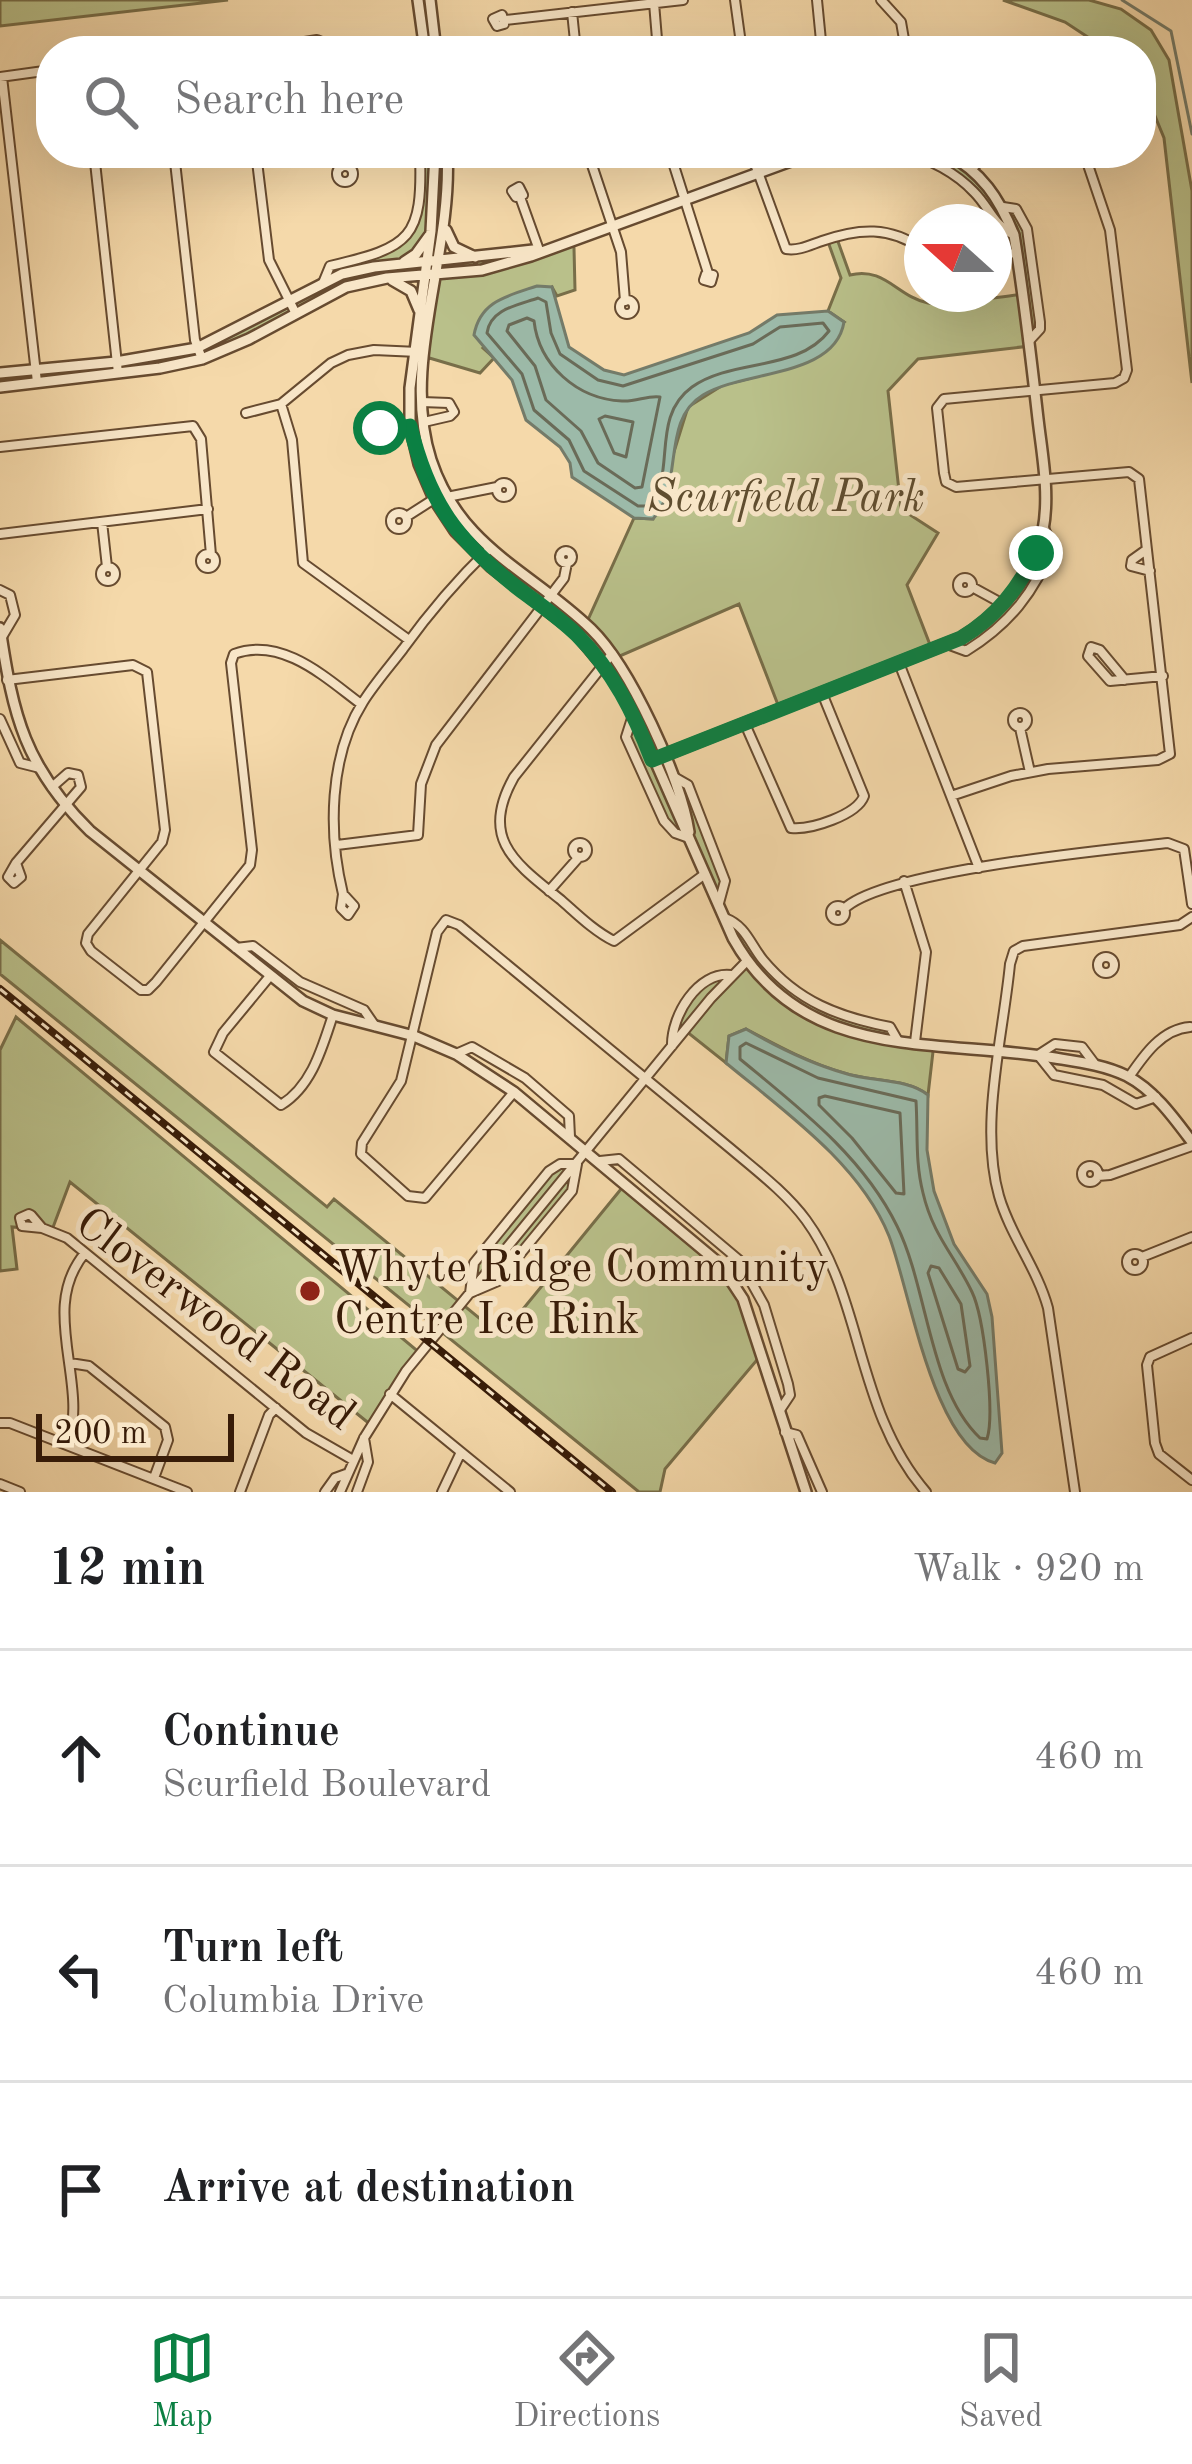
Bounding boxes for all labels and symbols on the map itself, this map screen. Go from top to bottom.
north arrow [904,204,1012,312]
route start [353,401,407,455]
park label: Scurfield Park [647,476,925,522]
route end [1009,526,1063,580]
street label: Cloverwood Road [66,1201,363,1440]
place label: Whyte Ridge Community Centre Ice Rink [334,1247,829,1344]
marker: Whyte Ridge Community Centre Ice Rink [297,1278,323,1304]
scale bar [36,1408,234,1461]

